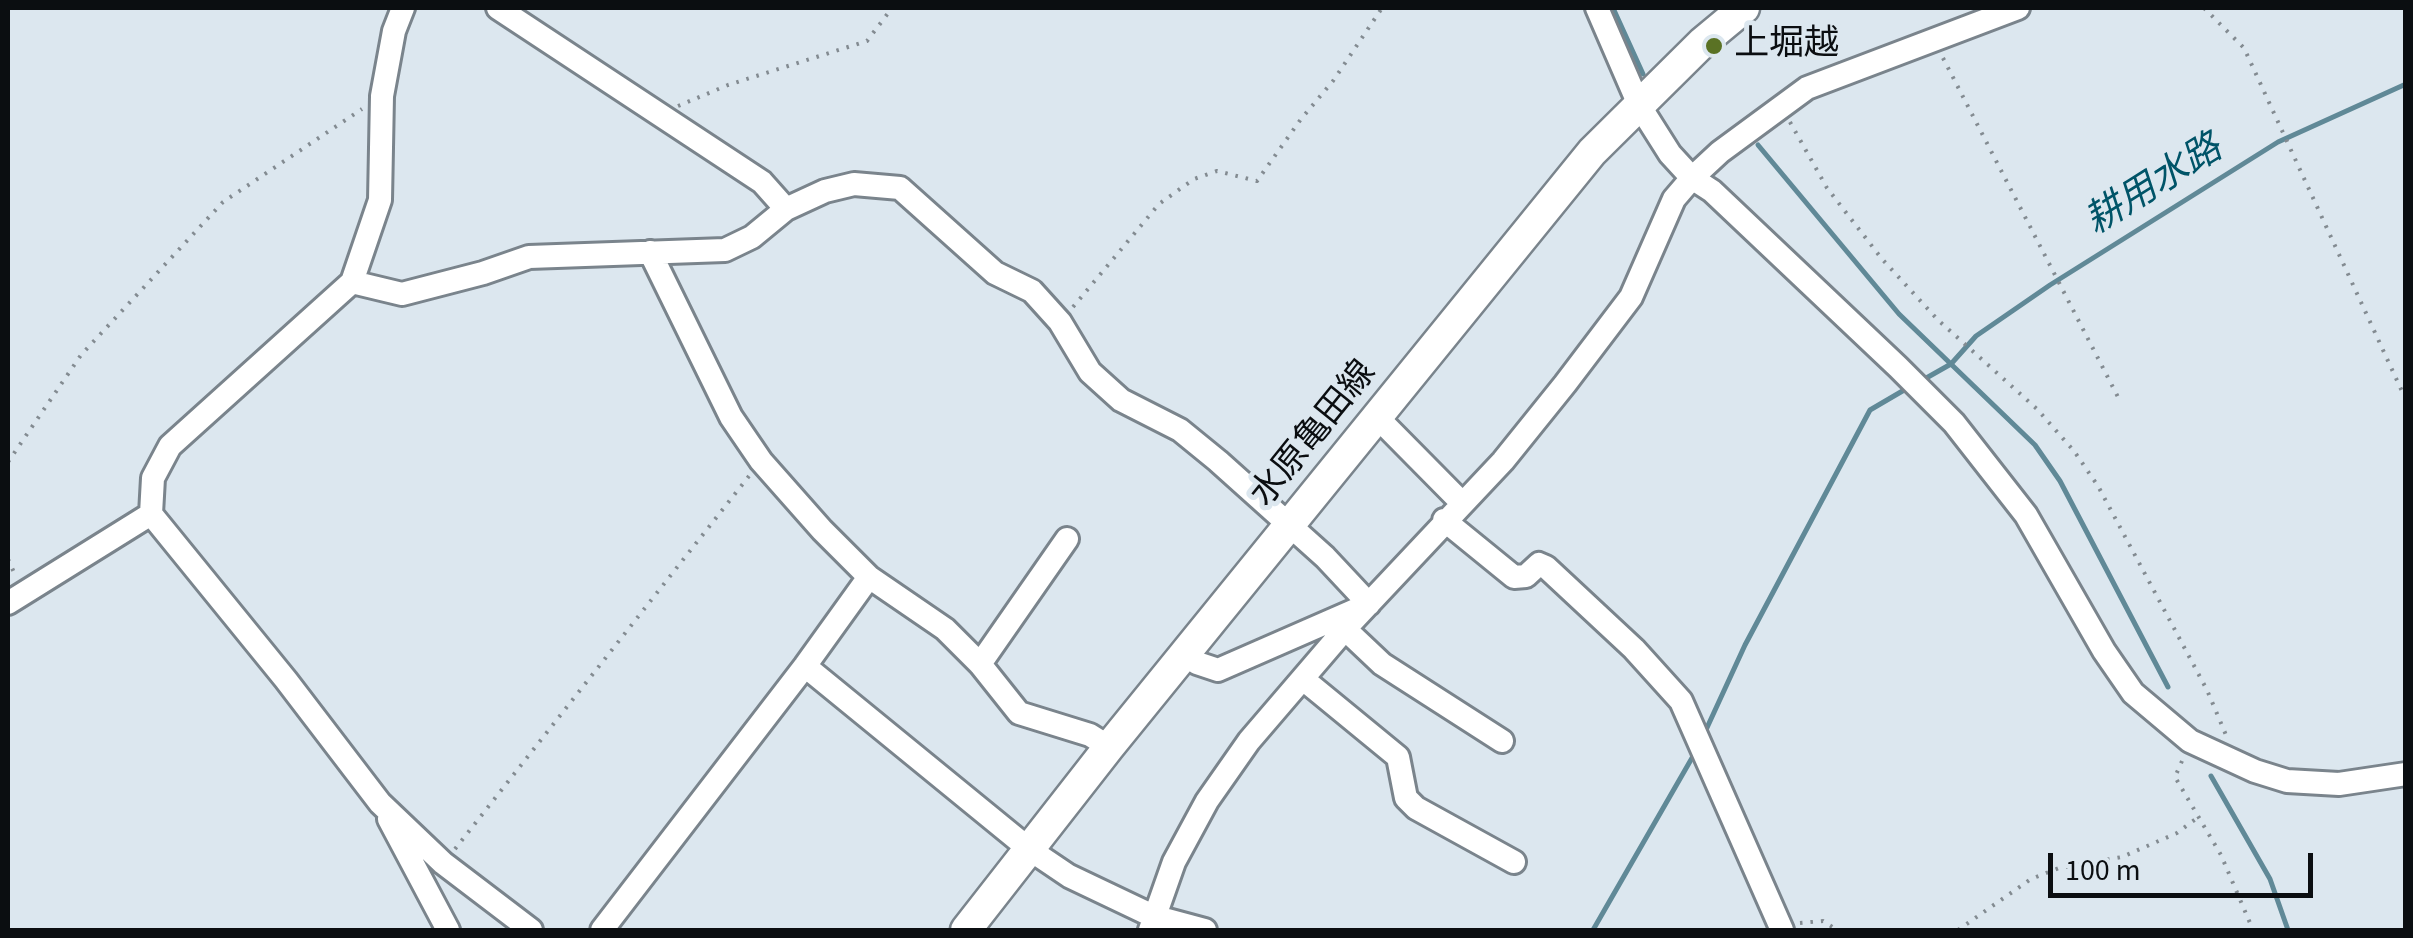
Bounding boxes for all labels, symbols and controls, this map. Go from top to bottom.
place label: 上堀越 [1734,25,1839,67]
marker: 上堀越 [1703,35,1725,57]
water label: 耕用水路 [2078,127,2232,247]
street label: 水原亀田線 [1244,354,1386,516]
scale bar [2053,833,2318,895]
text: 100 m [2065,849,2141,892]

